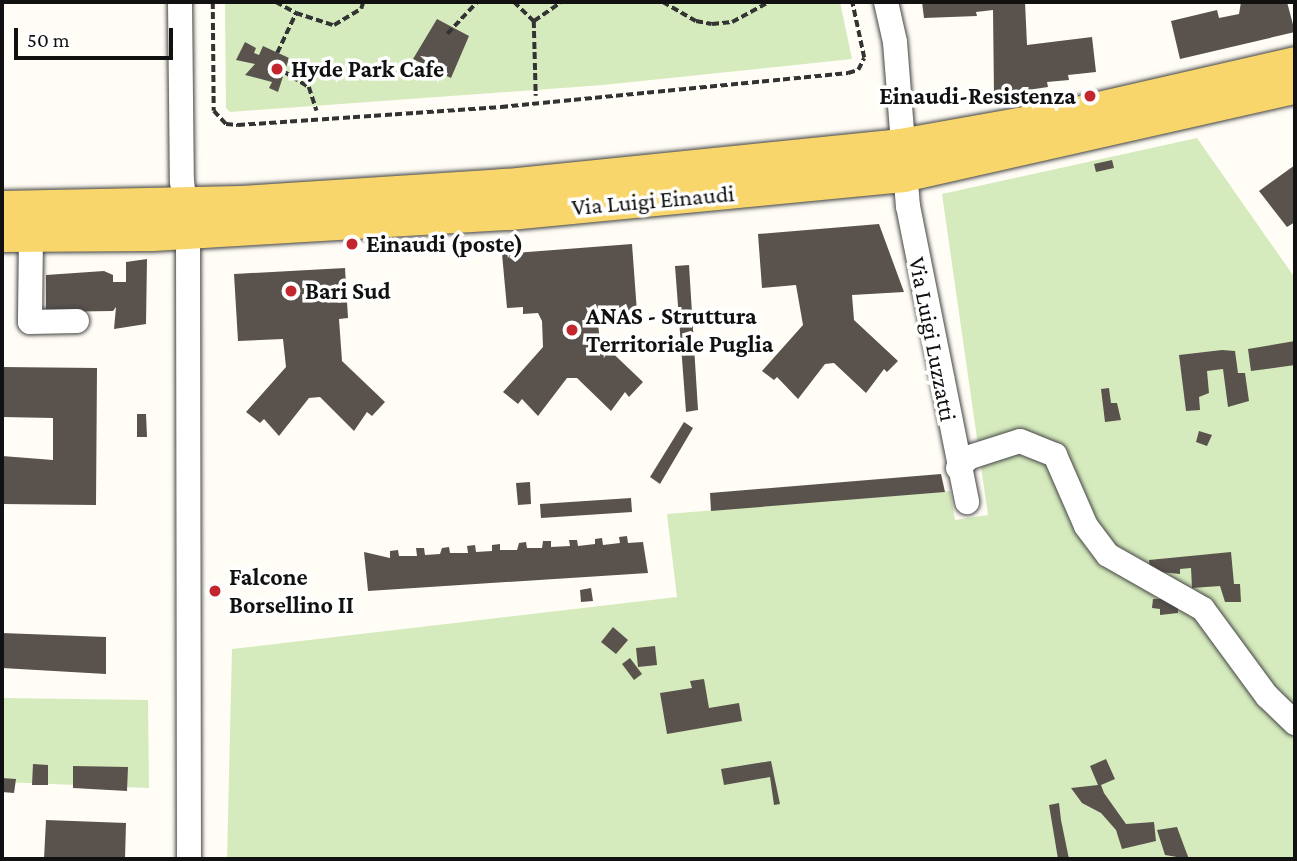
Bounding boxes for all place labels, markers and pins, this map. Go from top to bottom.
place label: Hyde Park Cafe [291,55,444,83]
marker: Hyde Park Cafe [269,61,285,77]
place label: Einaudi-Resistenza [879,82,1076,110]
marker: Einaudi-Resistenza [1082,88,1098,104]
place label: Einaudi (poste) [366,230,523,258]
marker: Einaudi (poste) [344,236,360,252]
place label: Bari Sud [305,277,391,305]
marker: Bari Sud [283,283,299,299]
place label: ANAS - Struttura Territoriale Puglia [586,302,773,358]
marker: ANAS - Struttura Territoriale Puglia [564,322,580,338]
place label: Falcone Borsellino II [229,563,354,619]
marker: Falcone Borsellino II [207,583,223,599]

